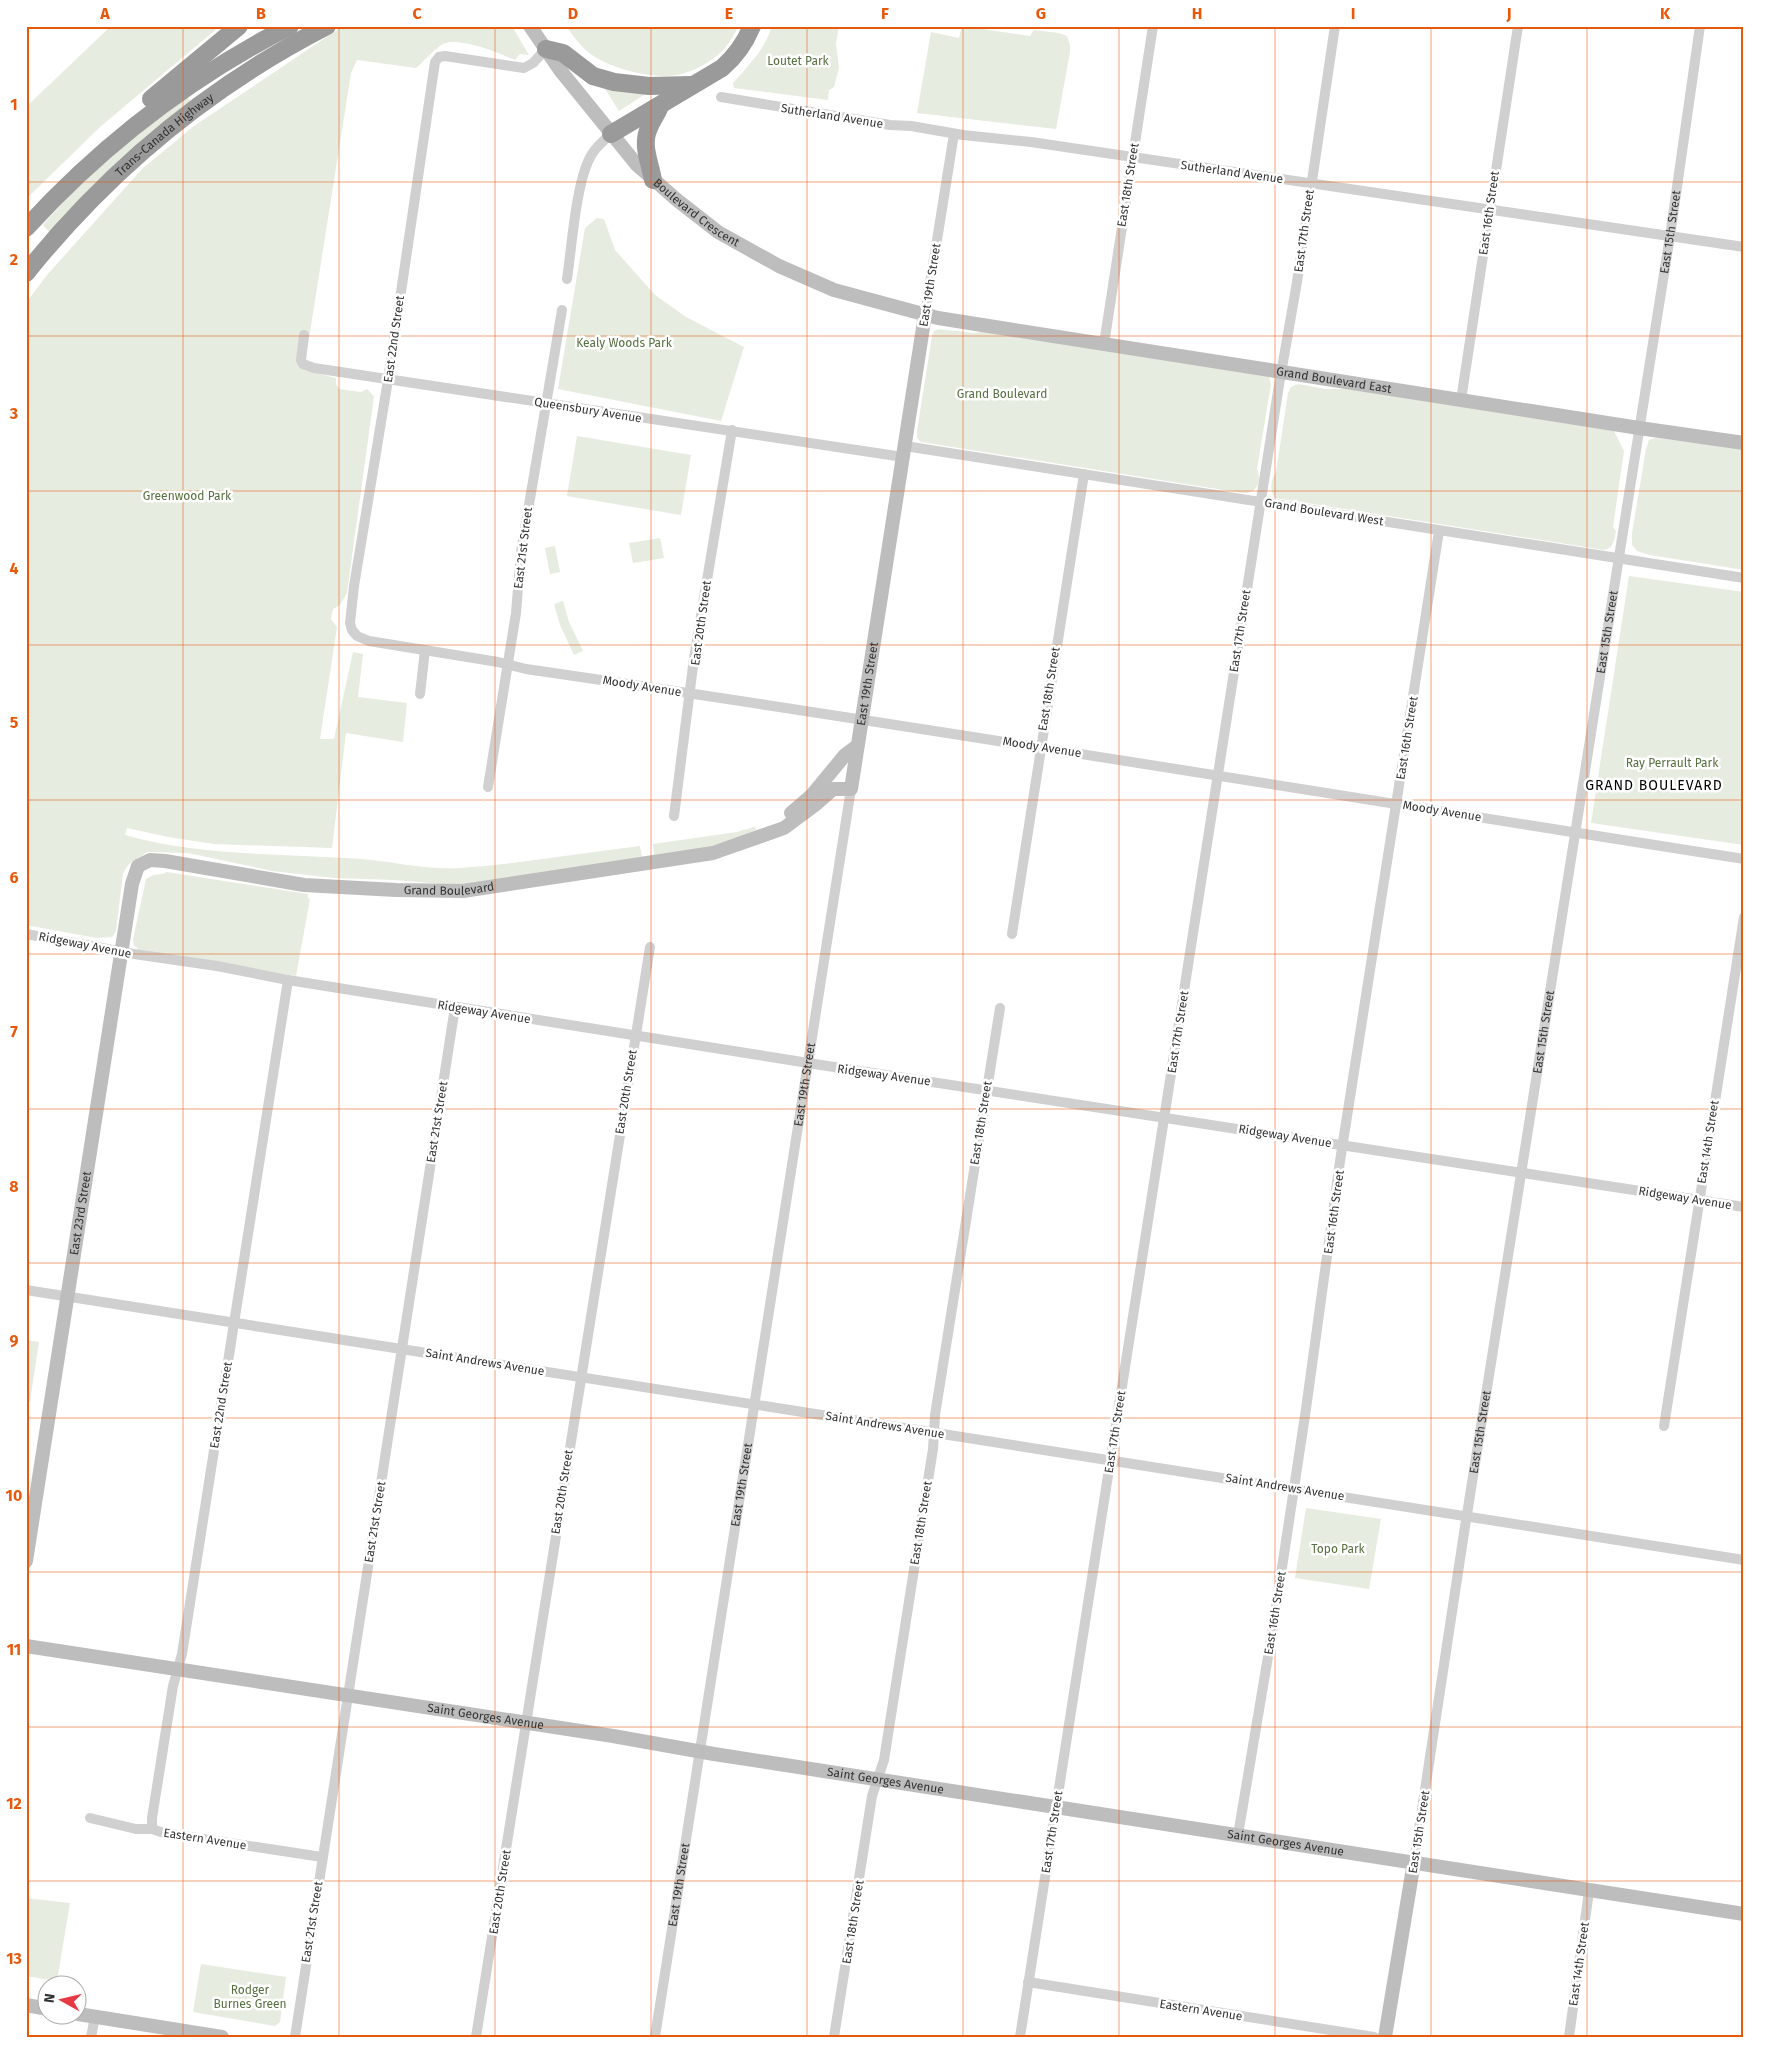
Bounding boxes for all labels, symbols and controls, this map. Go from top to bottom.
text: A [99,4,110,23]
text: B [256,4,266,23]
text: C [412,4,422,23]
text: D [568,4,578,23]
text: E [725,4,733,23]
text: F [881,4,889,23]
text: G [1036,4,1046,23]
text: H [1192,4,1202,23]
text: I [1351,4,1355,23]
text: J [1505,4,1512,23]
text: K [1660,4,1671,23]
park label: Loutet Park [767,54,830,68]
street label: Trans-Canada Highway [112,90,216,180]
text: 1 [10,95,18,114]
street label: Sutherland Avenue [780,101,884,131]
street label: East 18th Street [1114,141,1142,228]
street label: Sutherland Avenue [1180,158,1284,186]
street label: East 16th Street [1476,170,1502,256]
street label: Boulevard Crescent [651,176,743,250]
street label: East 17th Street [1291,188,1317,273]
street label: East 15th Street [1657,189,1684,275]
street label: East 19th Street [916,242,944,328]
text: 2 [10,250,18,269]
street label: East 22nd Street [381,294,407,383]
park label: Kealy Woods Park [576,336,673,350]
street label: Grand Boulevard East [1275,364,1393,396]
park label: Grand Boulevard [957,387,1047,401]
street label: Queensbury Avenue [533,395,643,425]
text: 3 [9,404,18,423]
park label: Greenwood Park [143,489,232,503]
street label: Grand Boulevard West [1264,496,1385,528]
street label: East 21st Street [511,506,535,590]
text: 4 [9,559,19,578]
street label: East 20th Street [688,579,714,666]
street label: East 17th Street [1227,588,1254,673]
street label: East 15th Street [1594,589,1621,675]
street label: East 19th Street [854,640,881,727]
street label: East 18th Street [1035,645,1063,732]
street label: Moody Avenue [602,673,682,699]
street label: East 16th Street [1393,695,1421,781]
text: 5 [10,713,19,732]
street label: Moody Avenue [1002,734,1082,760]
park label: Ray Perrault Park [1626,756,1719,770]
district label: GRAND BOULEVARD [1585,777,1723,794]
street label: Moody Avenue [1402,798,1482,824]
text: 6 [9,868,19,887]
street label: Grand Boulevard [404,879,495,898]
street label: Ridgeway Avenue [37,929,133,961]
street label: East 17th Street [1165,989,1192,1074]
street label: East 15th Street [1530,989,1557,1075]
street label: Ridgeway Avenue [436,998,532,1026]
text: 7 [10,1022,18,1041]
street label: East 19th Street [791,1041,818,1128]
street label: East 20th Street [612,1048,640,1135]
street label: Ridgeway Avenue [836,1062,932,1088]
street label: East 18th Street [967,1079,995,1166]
street label: East 21st Street [424,1080,450,1164]
street label: East 14th Street [1694,1099,1722,1185]
street label: Ridgeway Avenue [1237,1122,1333,1150]
street label: East 16th Street [1321,1169,1347,1255]
street label: East 23rd Street [67,1170,94,1256]
text: 8 [9,1177,19,1196]
street label: Ridgeway Avenue [1637,1184,1733,1212]
text: 9 [10,1331,19,1350]
street label: Saint Andrews Avenue [425,1346,545,1378]
street label: East 22nd Street [207,1360,235,1449]
street label: East 17th Street [1102,1389,1129,1474]
street label: East 15th Street [1467,1389,1494,1475]
street label: Saint Andrews Avenue [825,1409,945,1441]
street label: East 19th Street [728,1441,755,1528]
street label: East 20th Street [548,1448,576,1535]
street label: Saint Andrews Avenue [1225,1471,1345,1503]
street label: East 18th Street [907,1479,935,1566]
street label: East 21st Street [362,1480,388,1564]
text: 10 [6,1486,22,1505]
park label: Topo Park [1311,1542,1366,1556]
street label: East 16th Street [1261,1570,1289,1656]
text: 11 [7,1640,21,1659]
street label: Saint Georges Avenue [426,1701,545,1732]
street label: Saint Georges Avenue [826,1765,945,1797]
street label: East 17th Street [1039,1789,1066,1874]
street label: East 15th Street [1406,1789,1433,1875]
text: 12 [6,1794,22,1813]
street label: Eastern Avenue [163,1826,247,1852]
street label: Saint Georges Avenue [1226,1827,1345,1859]
street label: East 19th Street [665,1841,692,1928]
street label: East 20th Street [486,1848,514,1935]
street label: East 18th Street [839,1878,867,1965]
street label: East 21st Street [299,1880,325,1964]
street label: East 14th Street [1566,1921,1592,2007]
text: 13 [6,1949,22,1968]
north arrow [38,1976,88,2026]
park label: Rodger Burnes Green [213,1983,287,2011]
text: N [41,1992,59,2004]
street label: Eastern Avenue [1159,1997,1243,2023]

